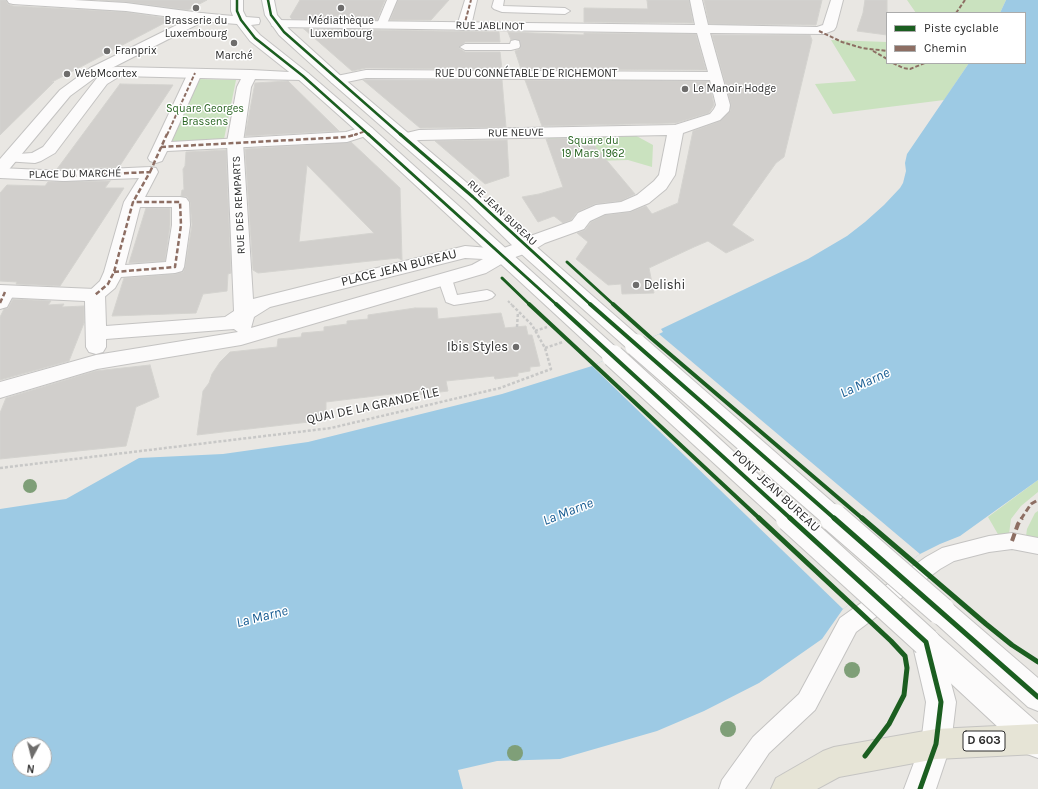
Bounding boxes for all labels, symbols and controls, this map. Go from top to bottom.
marker: Brasserie du Luxembourg [191,3,201,13]
marker: Médiathèque Luxembourg [336,3,346,13]
legend [886,12,1026,64]
place label: Brasserie du Luxembourg [165,14,227,40]
place label: Médiathèque Luxembourg [308,14,374,40]
street label: RUE JABLINOT [456,19,524,33]
text: Piste cyclable [924,21,999,35]
marker: Marché [229,38,239,48]
text: Chemin [924,41,967,55]
place label: Franprix [115,44,157,58]
marker: Franprix [102,46,112,56]
place label: Marché [215,49,253,63]
place label: WebMcortex [75,67,137,81]
street label: RUE DU CONNÉTABLE DE RICHEMONT [435,67,617,81]
marker: WebMcortex [62,69,72,79]
place label: Le Manoir Hodge [693,82,776,96]
marker: Le Manoir Hodge [680,84,690,94]
park label: Square Georges Brassens [166,102,244,128]
street label: RUE NEUVE [488,126,544,140]
park label: Square du 19 Mars 1962 [561,134,625,160]
street label: RUE DES REMPARTS [230,155,248,255]
street label: PLACE DU MARCHÉ [28,167,122,181]
street label: RUE JEAN BUREAU [465,177,539,249]
street label: PLACE JEAN BUREAU [339,246,459,290]
place label: Delishi [644,277,685,293]
marker: Delishi [631,280,641,290]
place label: Ibis Styles [447,339,508,355]
marker: Ibis Styles [511,342,521,352]
water label: La Marne [838,364,892,402]
street label: QUAI DE LA GRANDE ÎLE [305,384,441,428]
street label: PONT JEAN BUREAU [729,446,823,536]
water label: La Marne [540,495,596,529]
water label: La Marne [234,602,290,632]
road number: D 603 [963,731,1005,751]
north arrow [12,737,52,777]
text: N [26,761,35,775]

